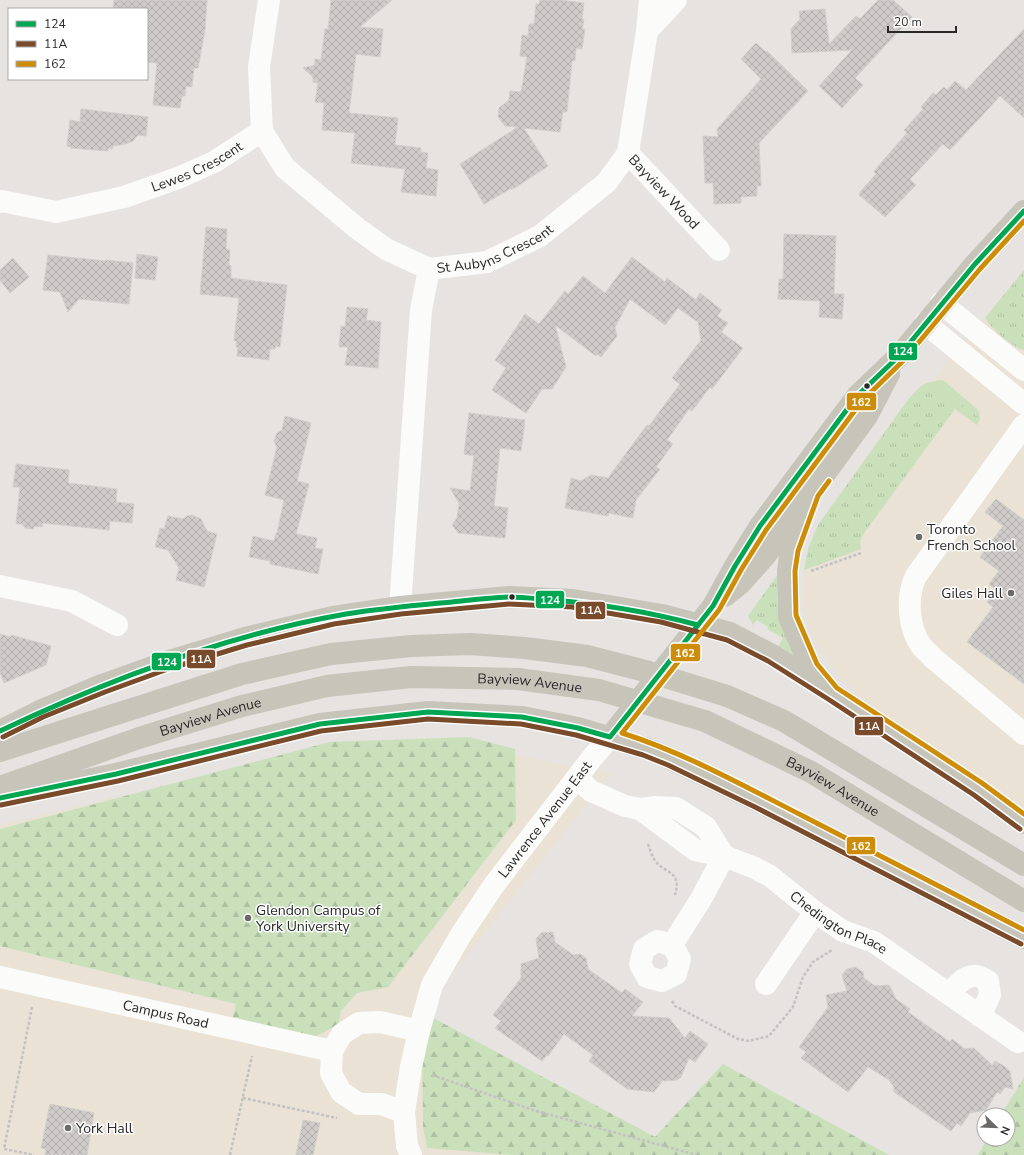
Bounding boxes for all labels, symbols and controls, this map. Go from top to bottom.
legend [8,8,148,80]
scale bar [888,8,956,34]
text: 20 m [894,14,922,30]
text: 124 [44,16,66,32]
text: 11A [44,36,67,52]
text: 162 [44,56,66,72]
street label: Lewes Crescent [149,137,247,197]
street label: Bayview Wood [624,151,704,233]
street label: St Aubyns Crescent [436,220,557,278]
line badge: 124 [888,342,918,361]
text: 124 [893,344,913,359]
unlabelled marker [862,381,872,391]
line badge: 162 [846,392,877,411]
text: 162 [851,395,871,410]
place label: Toronto French School [927,520,1016,555]
marker: Toronto French School [914,532,924,542]
place label: Giles Hall [941,584,1004,603]
marker: Giles Hall [1006,588,1016,598]
line badge: 124 [535,590,565,609]
unlabelled marker [507,592,517,602]
text: 124 [540,593,560,608]
line badge: 11A [575,601,606,620]
text: 11A [580,603,603,618]
line badge: 162 [670,643,701,662]
text: 162 [675,646,695,661]
line badge: 11A [186,649,216,669]
line badge: 124 [151,652,182,671]
text: 11A [190,652,213,667]
text: 124 [157,655,177,670]
street label: Bayview Avenue [477,669,583,698]
street label: Bayview Avenue [157,693,263,741]
line badge: 11A [854,716,884,736]
text: 11A [858,719,881,734]
street label: Bayview Avenue [783,752,883,821]
street label: Lawrence Avenue East [494,757,596,882]
line badge: 162 [846,836,876,855]
text: 162 [851,839,871,854]
street label: Chedington Place [786,887,891,959]
place label: Glendon Campus of York University [255,901,381,936]
marker: Glendon Campus of York University [243,913,253,923]
street label: Campus Road [121,996,211,1033]
north arrow [976,1107,1016,1147]
place label: York Hall [75,1119,134,1138]
marker: York Hall [63,1123,73,1133]
text: N [996,1124,1013,1137]

